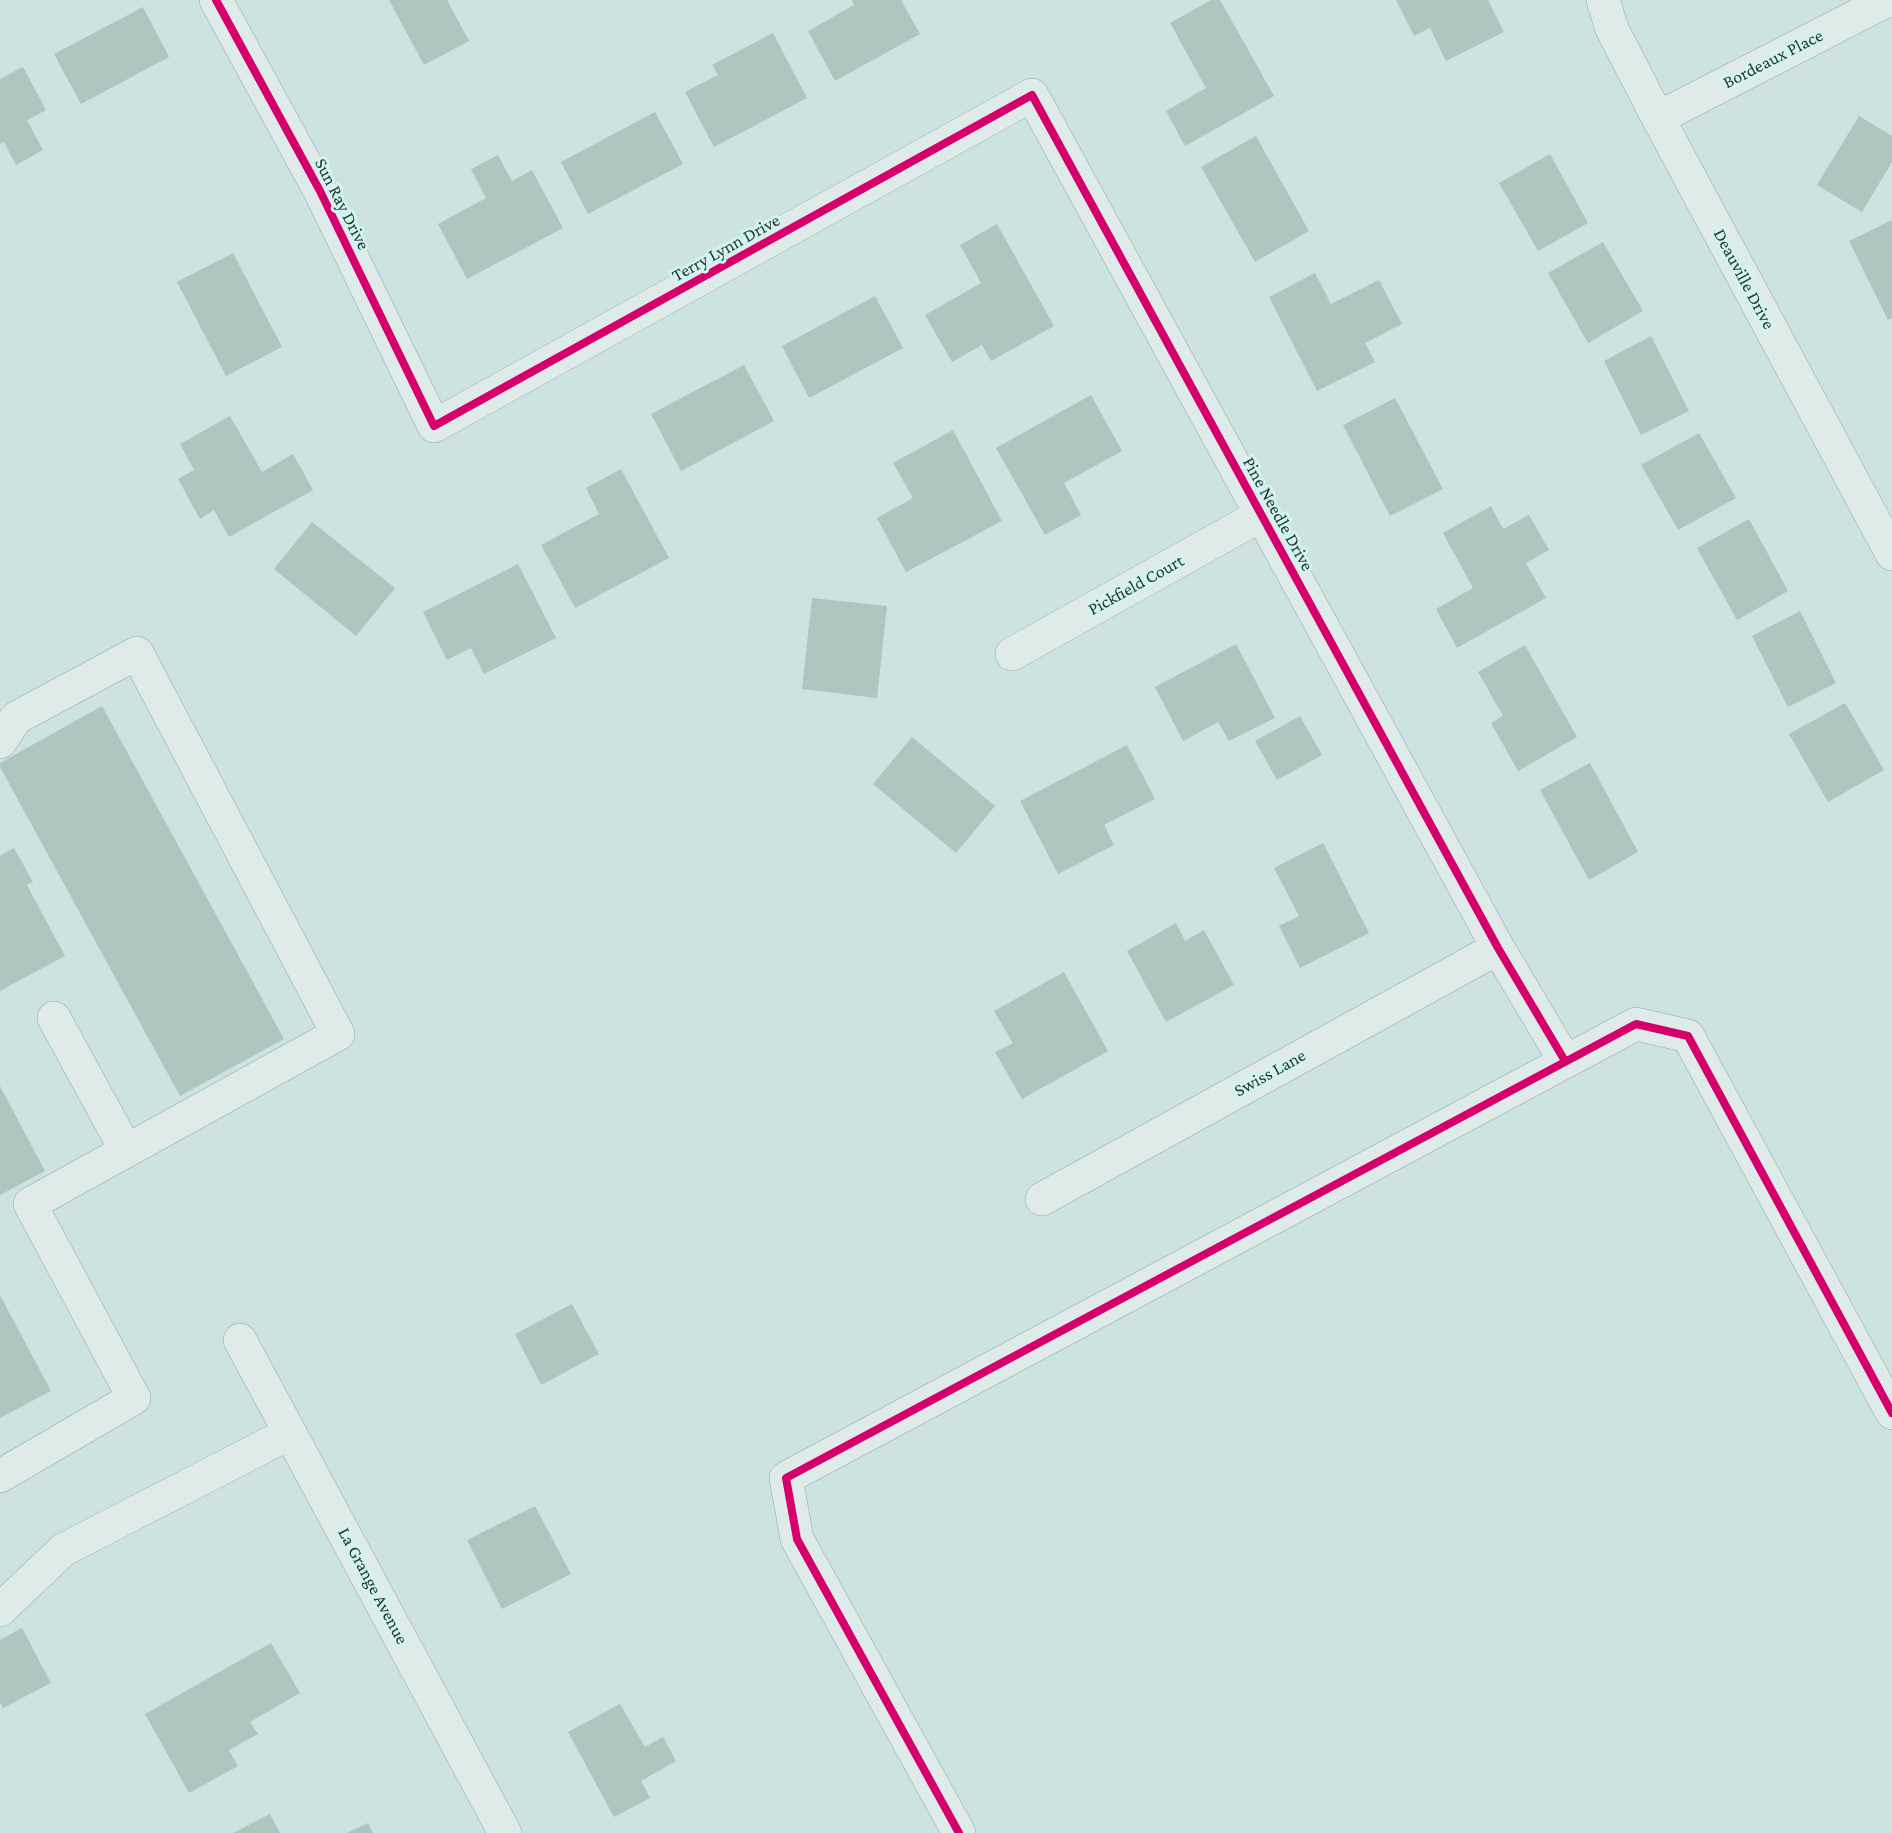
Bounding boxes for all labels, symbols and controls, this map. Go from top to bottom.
street label: Bordeaux Place [1719,25,1827,93]
street label: Sun Ray Drive [310,155,374,253]
street label: Terry Lynn Drive [668,209,784,287]
street label: Deauville Drive [1708,225,1780,333]
street label: Pine Needle Drive [1238,453,1318,575]
street label: Pickfield Court [1084,550,1188,620]
street label: Swiss Lane [1230,1045,1310,1101]
street label: La Grange Avenue [333,1524,413,1648]

